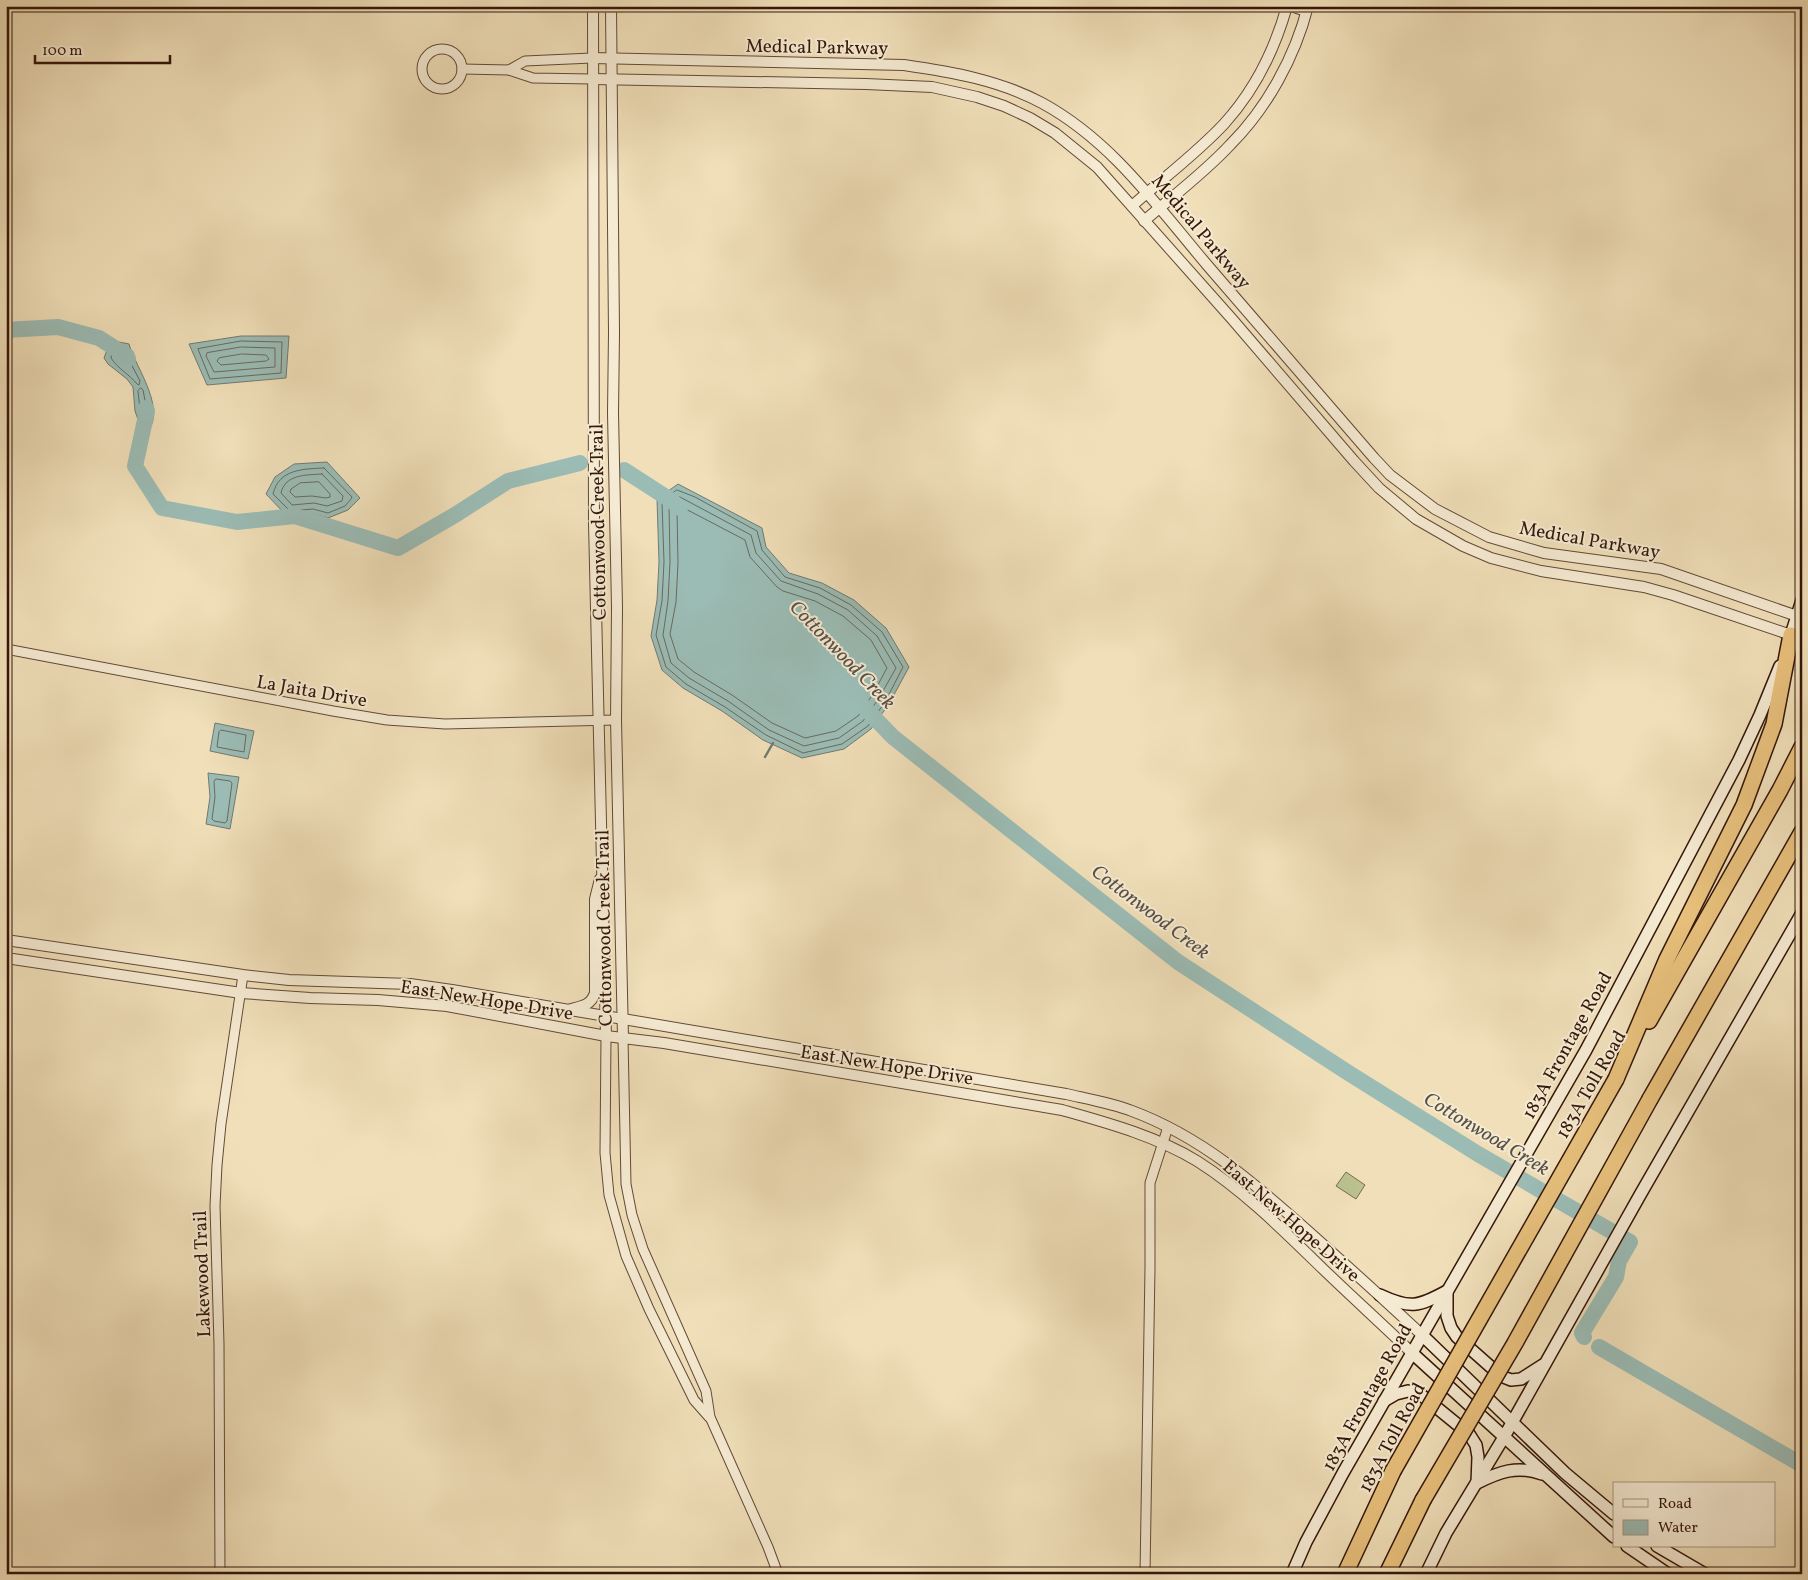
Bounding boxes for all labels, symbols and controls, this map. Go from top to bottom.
scale bar [35,32,170,64]
street label: Medical Parkway [745,34,889,62]
text: 100 m [42,41,82,62]
street label: Medical Parkway [1145,169,1256,295]
street label: Cottonwood Creek Trail [584,423,614,620]
street label: Medical Parkway [1517,516,1662,566]
water label: Cottonwood Creek [782,594,901,716]
street label: La Jaita Drive [254,669,369,714]
street label: Cottonwood Creek Trail [590,829,620,1026]
water label: Cottonwood Creek [1084,859,1215,967]
street label: 183A Frontage Road [1516,968,1619,1124]
street label: East New Hope Drive [398,974,575,1027]
street label: 183A Toll Road [1550,1026,1633,1144]
street label: East New Hope Drive [798,1039,975,1092]
water label: Cottonwood Creek [1418,1086,1554,1183]
street label: East New Hope Drive [1216,1154,1365,1289]
street label: Lakewood Trail [188,1210,218,1338]
street label: 183A Frontage Road [1316,1320,1419,1476]
street label: 183A Toll Road [1353,1378,1433,1498]
legend [1613,1482,1776,1548]
text: Road [1658,1494,1692,1515]
text: Water [1658,1518,1698,1539]

